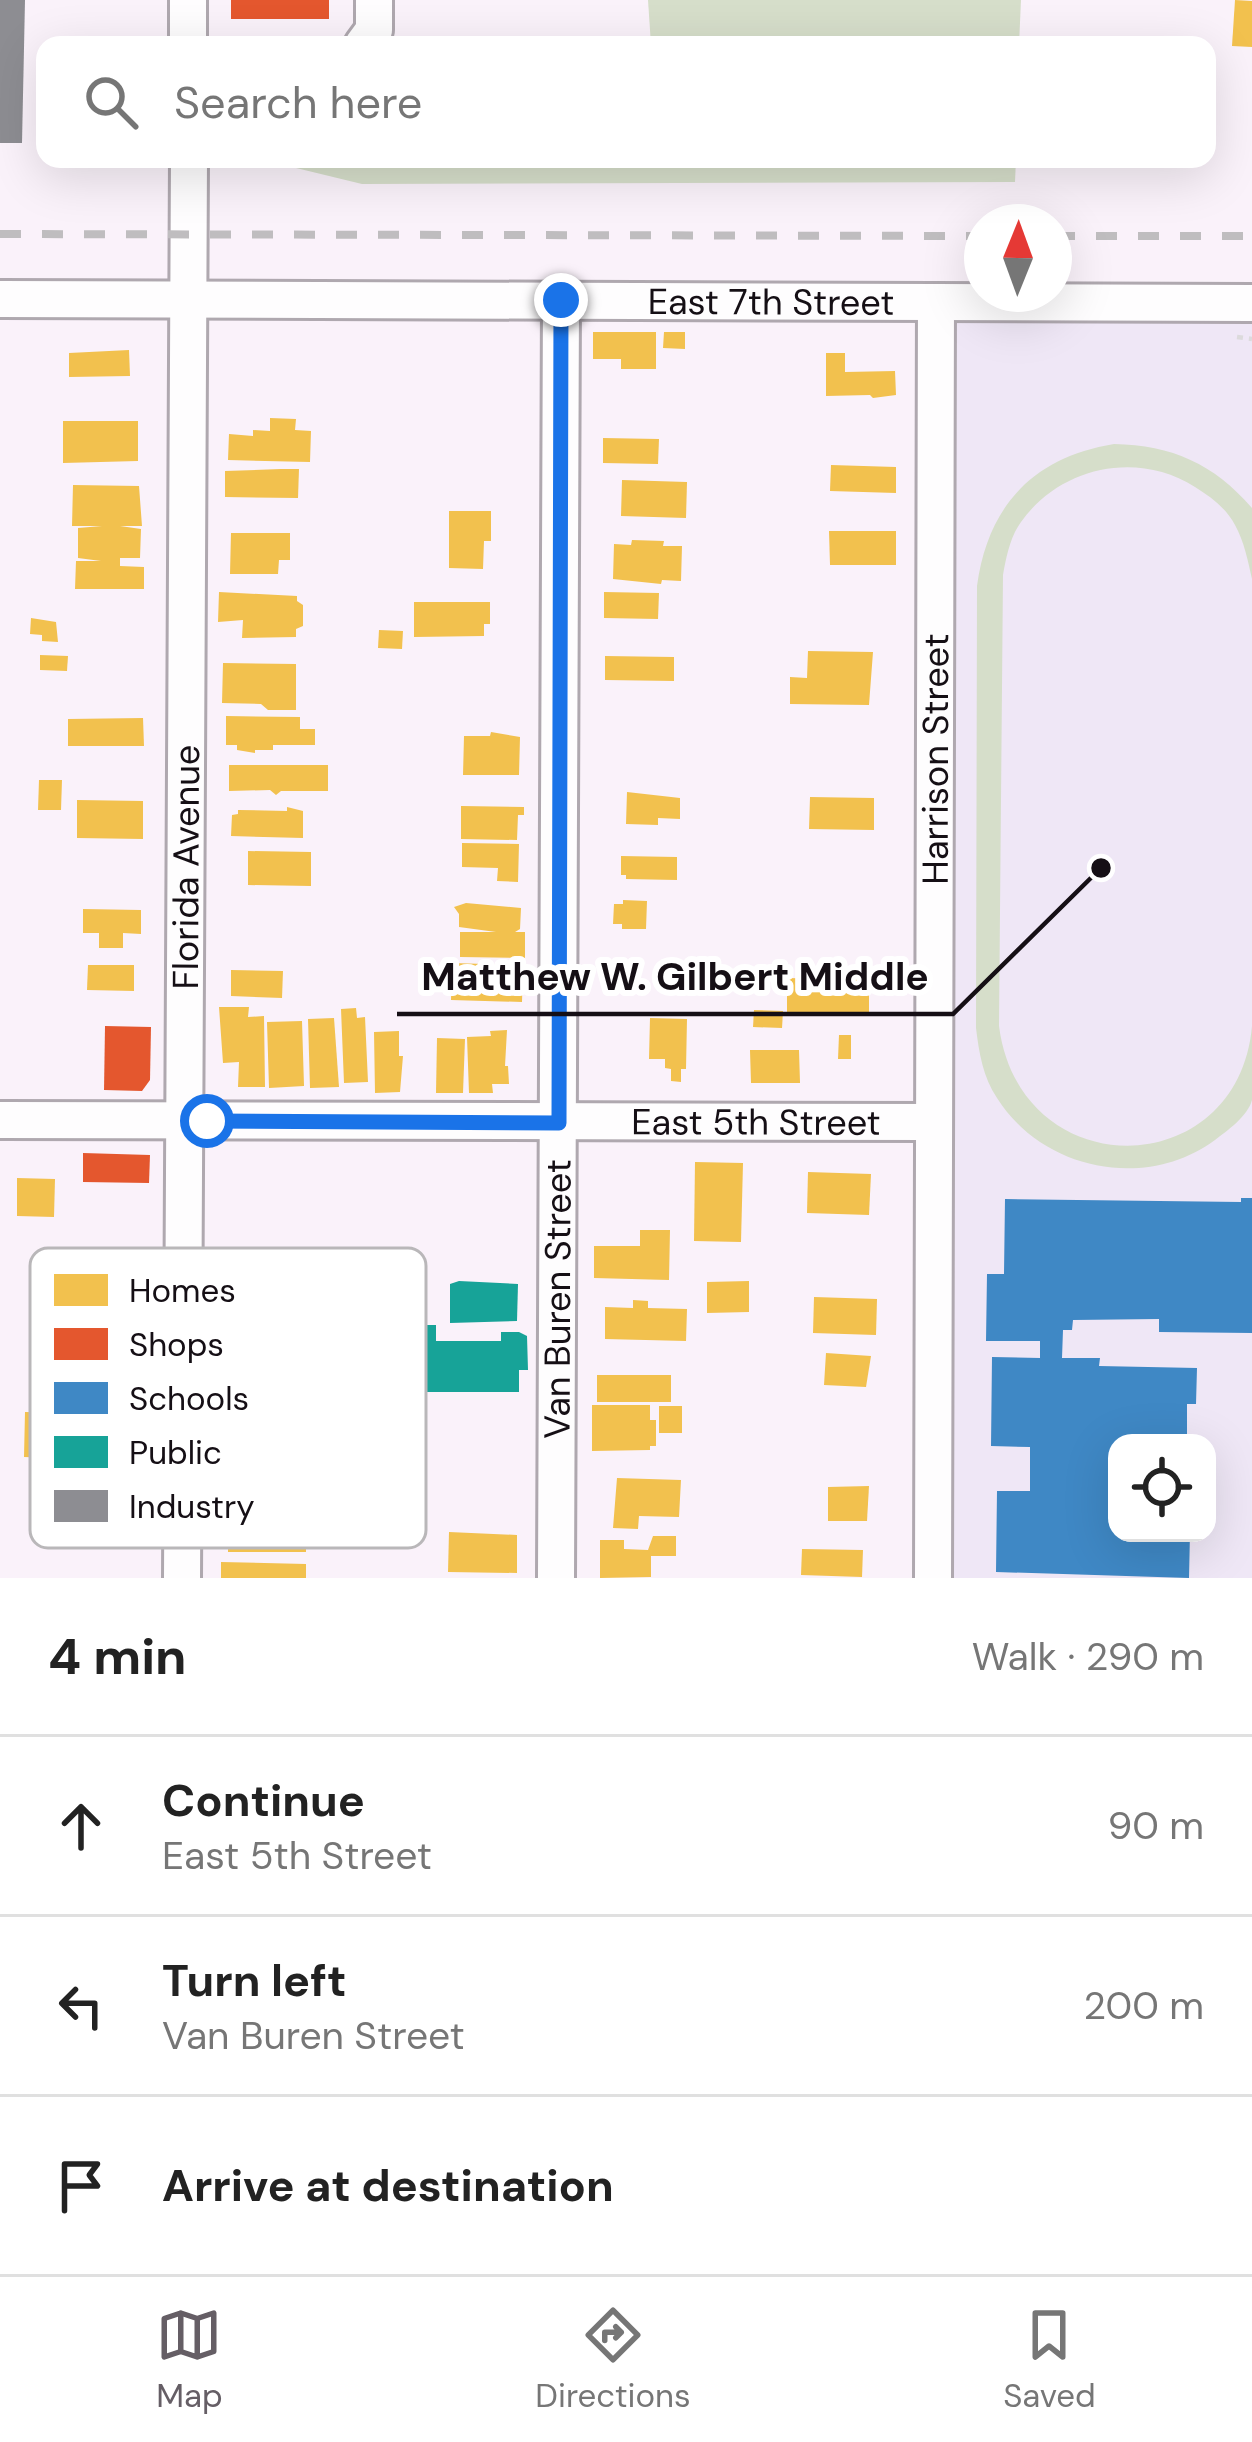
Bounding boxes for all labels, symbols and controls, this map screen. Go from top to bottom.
search box [36,36,1216,168]
icon: search [78,69,144,135]
text: Search here [174,73,422,132]
north arrow [964,204,1072,312]
route end [534,273,588,327]
street label: East 7th Street [648,278,894,325]
street label: Harrison Street [911,633,959,885]
street label: Florida Avenue [161,745,210,989]
callout: Matthew W. Gilbert Middle [397,939,953,1014]
text: Matthew W. Gilbert Middle [421,951,929,1002]
route start [180,1094,234,1148]
street label: East 5th Street [631,1098,881,1145]
street label: Van Buren Street [533,1159,581,1439]
legend [30,1248,426,1548]
text: Homes [129,1269,236,1312]
text: Shops [129,1323,224,1366]
text: Schools [129,1377,249,1420]
text: Public [129,1431,222,1474]
map controls [1108,1434,1216,1542]
button: locate [1108,1434,1216,1542]
text: Industry [129,1485,255,1528]
text: 4 min [48,1623,187,1690]
text: Walk · 290 m [972,1631,1204,1682]
text: Continue [162,1771,365,1830]
icon: ahead [48,1793,114,1859]
text: 90 m [1108,1800,1204,1851]
text: East 5th Street [162,1830,432,1881]
text: Turn left [162,1951,346,2010]
icon: left [48,1973,114,2039]
text: 200 m [1083,1980,1204,2031]
text: Van Buren Street [162,2010,465,2061]
icon: arrive [48,2153,114,2219]
text: Arrive at destination [162,2156,614,2215]
tab: Map [156,2302,223,2417]
tab: Directions [535,2302,691,2417]
tab: Saved [1003,2302,1096,2417]

